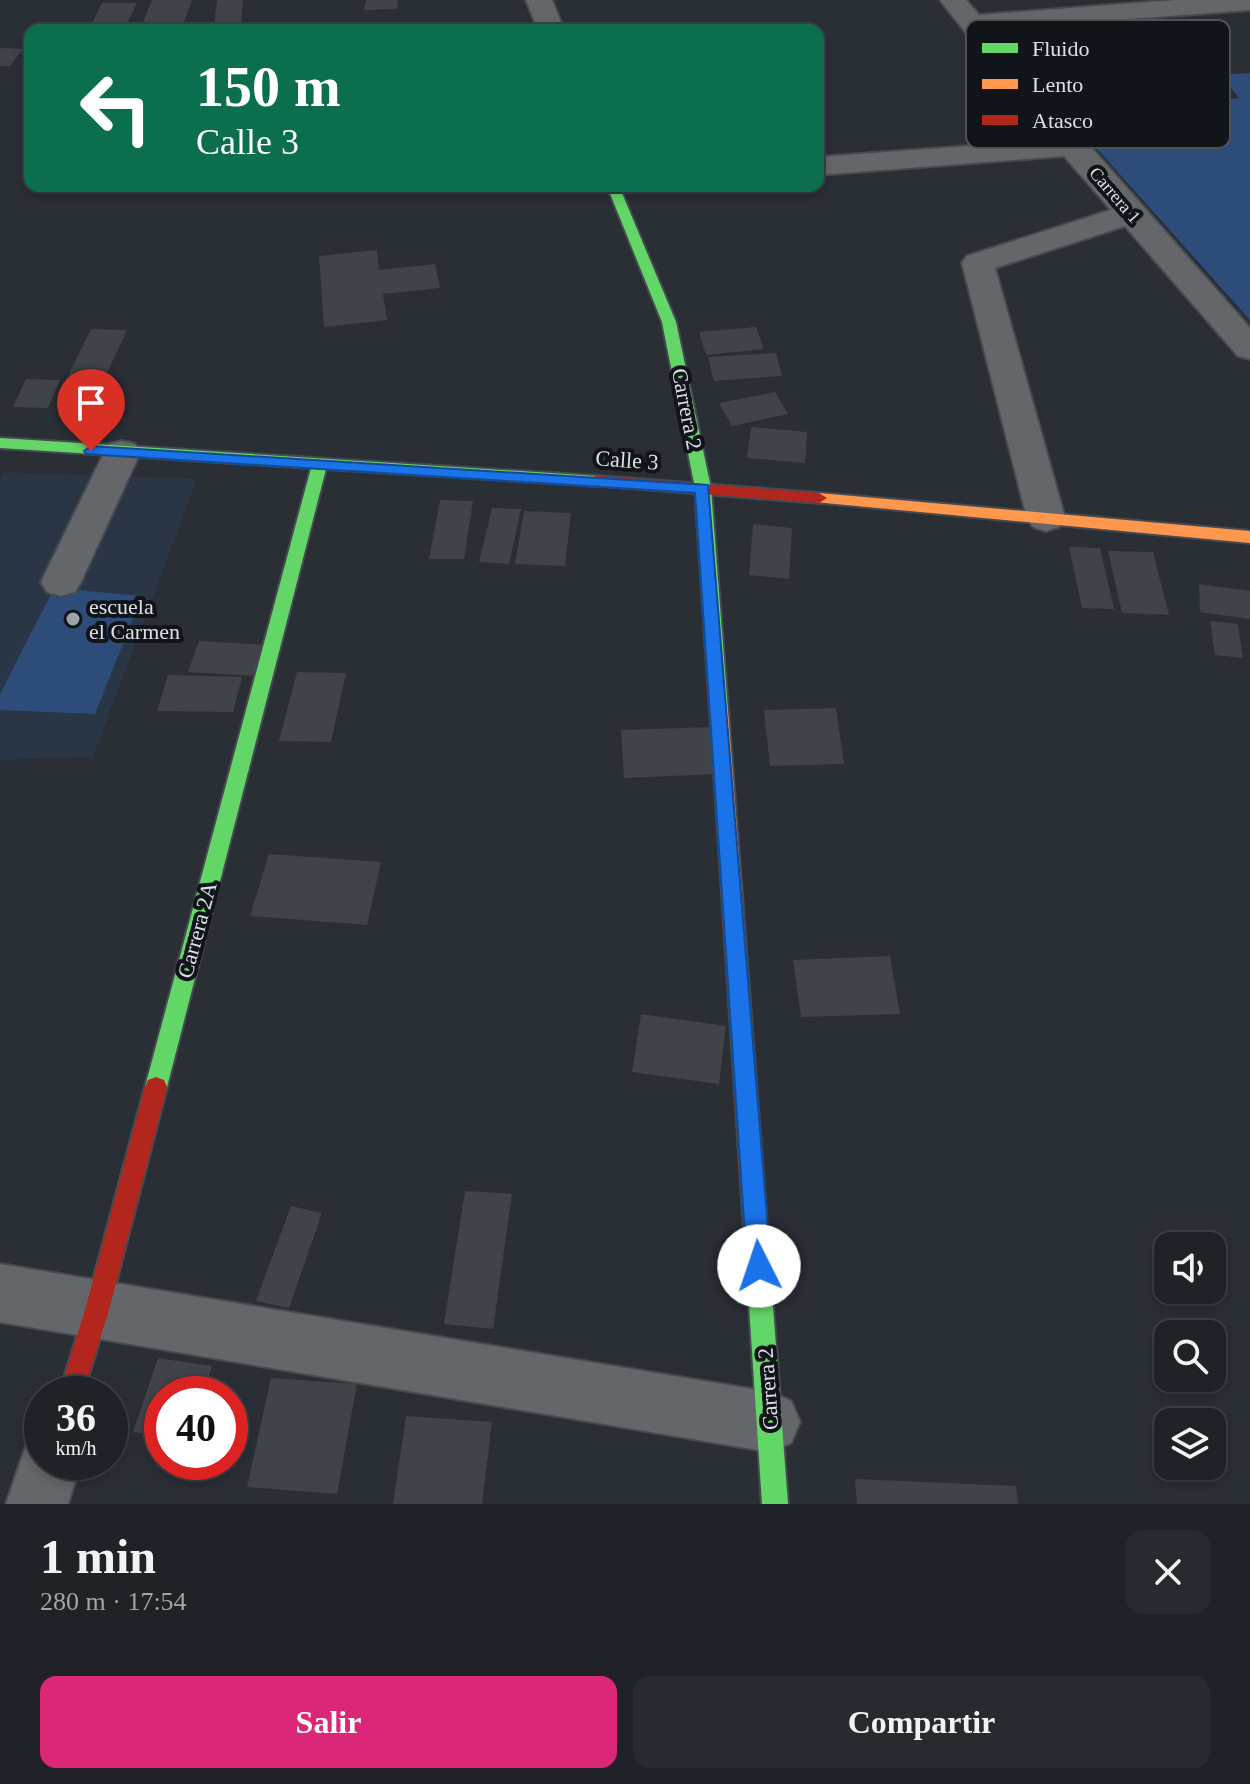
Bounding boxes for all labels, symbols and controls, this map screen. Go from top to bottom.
legend [966,20,1230,148]
text: Fluido [1032,36,1089,61]
icon: left [64,56,168,160]
text: 150 m [196,56,341,118]
text: Lento [1032,72,1083,97]
text: Atasco [1032,108,1093,133]
text: Calle 3 [196,122,299,162]
street label: Carrera 1 [1085,163,1145,227]
street label: Carrera 2 [667,366,707,452]
pin [57,369,125,451]
icon: arrive [69,381,113,425]
street label: Calle 3 [595,445,659,475]
place label: escuela el Carmen [89,594,180,644]
marker: escuela el Carmen [64,610,82,628]
street label: Carrera 2A [172,879,222,981]
position arrow [717,1224,801,1308]
map controls [1154,1232,1226,1480]
button: sound [1154,1232,1226,1304]
button: search [1154,1320,1226,1392]
street label: Carrera 2 [753,1347,783,1431]
speed limit sign: 40 [144,1376,248,1480]
text: 36 [56,1395,96,1440]
button: layers [1154,1408,1226,1480]
text: km/h [55,1437,97,1459]
text: 1 min [40,1530,156,1583]
button: close [1126,1530,1210,1614]
text: 280 m · 17:54 [40,1587,187,1616]
button: Salir [40,1676,617,1768]
button: Compartir [633,1676,1210,1768]

